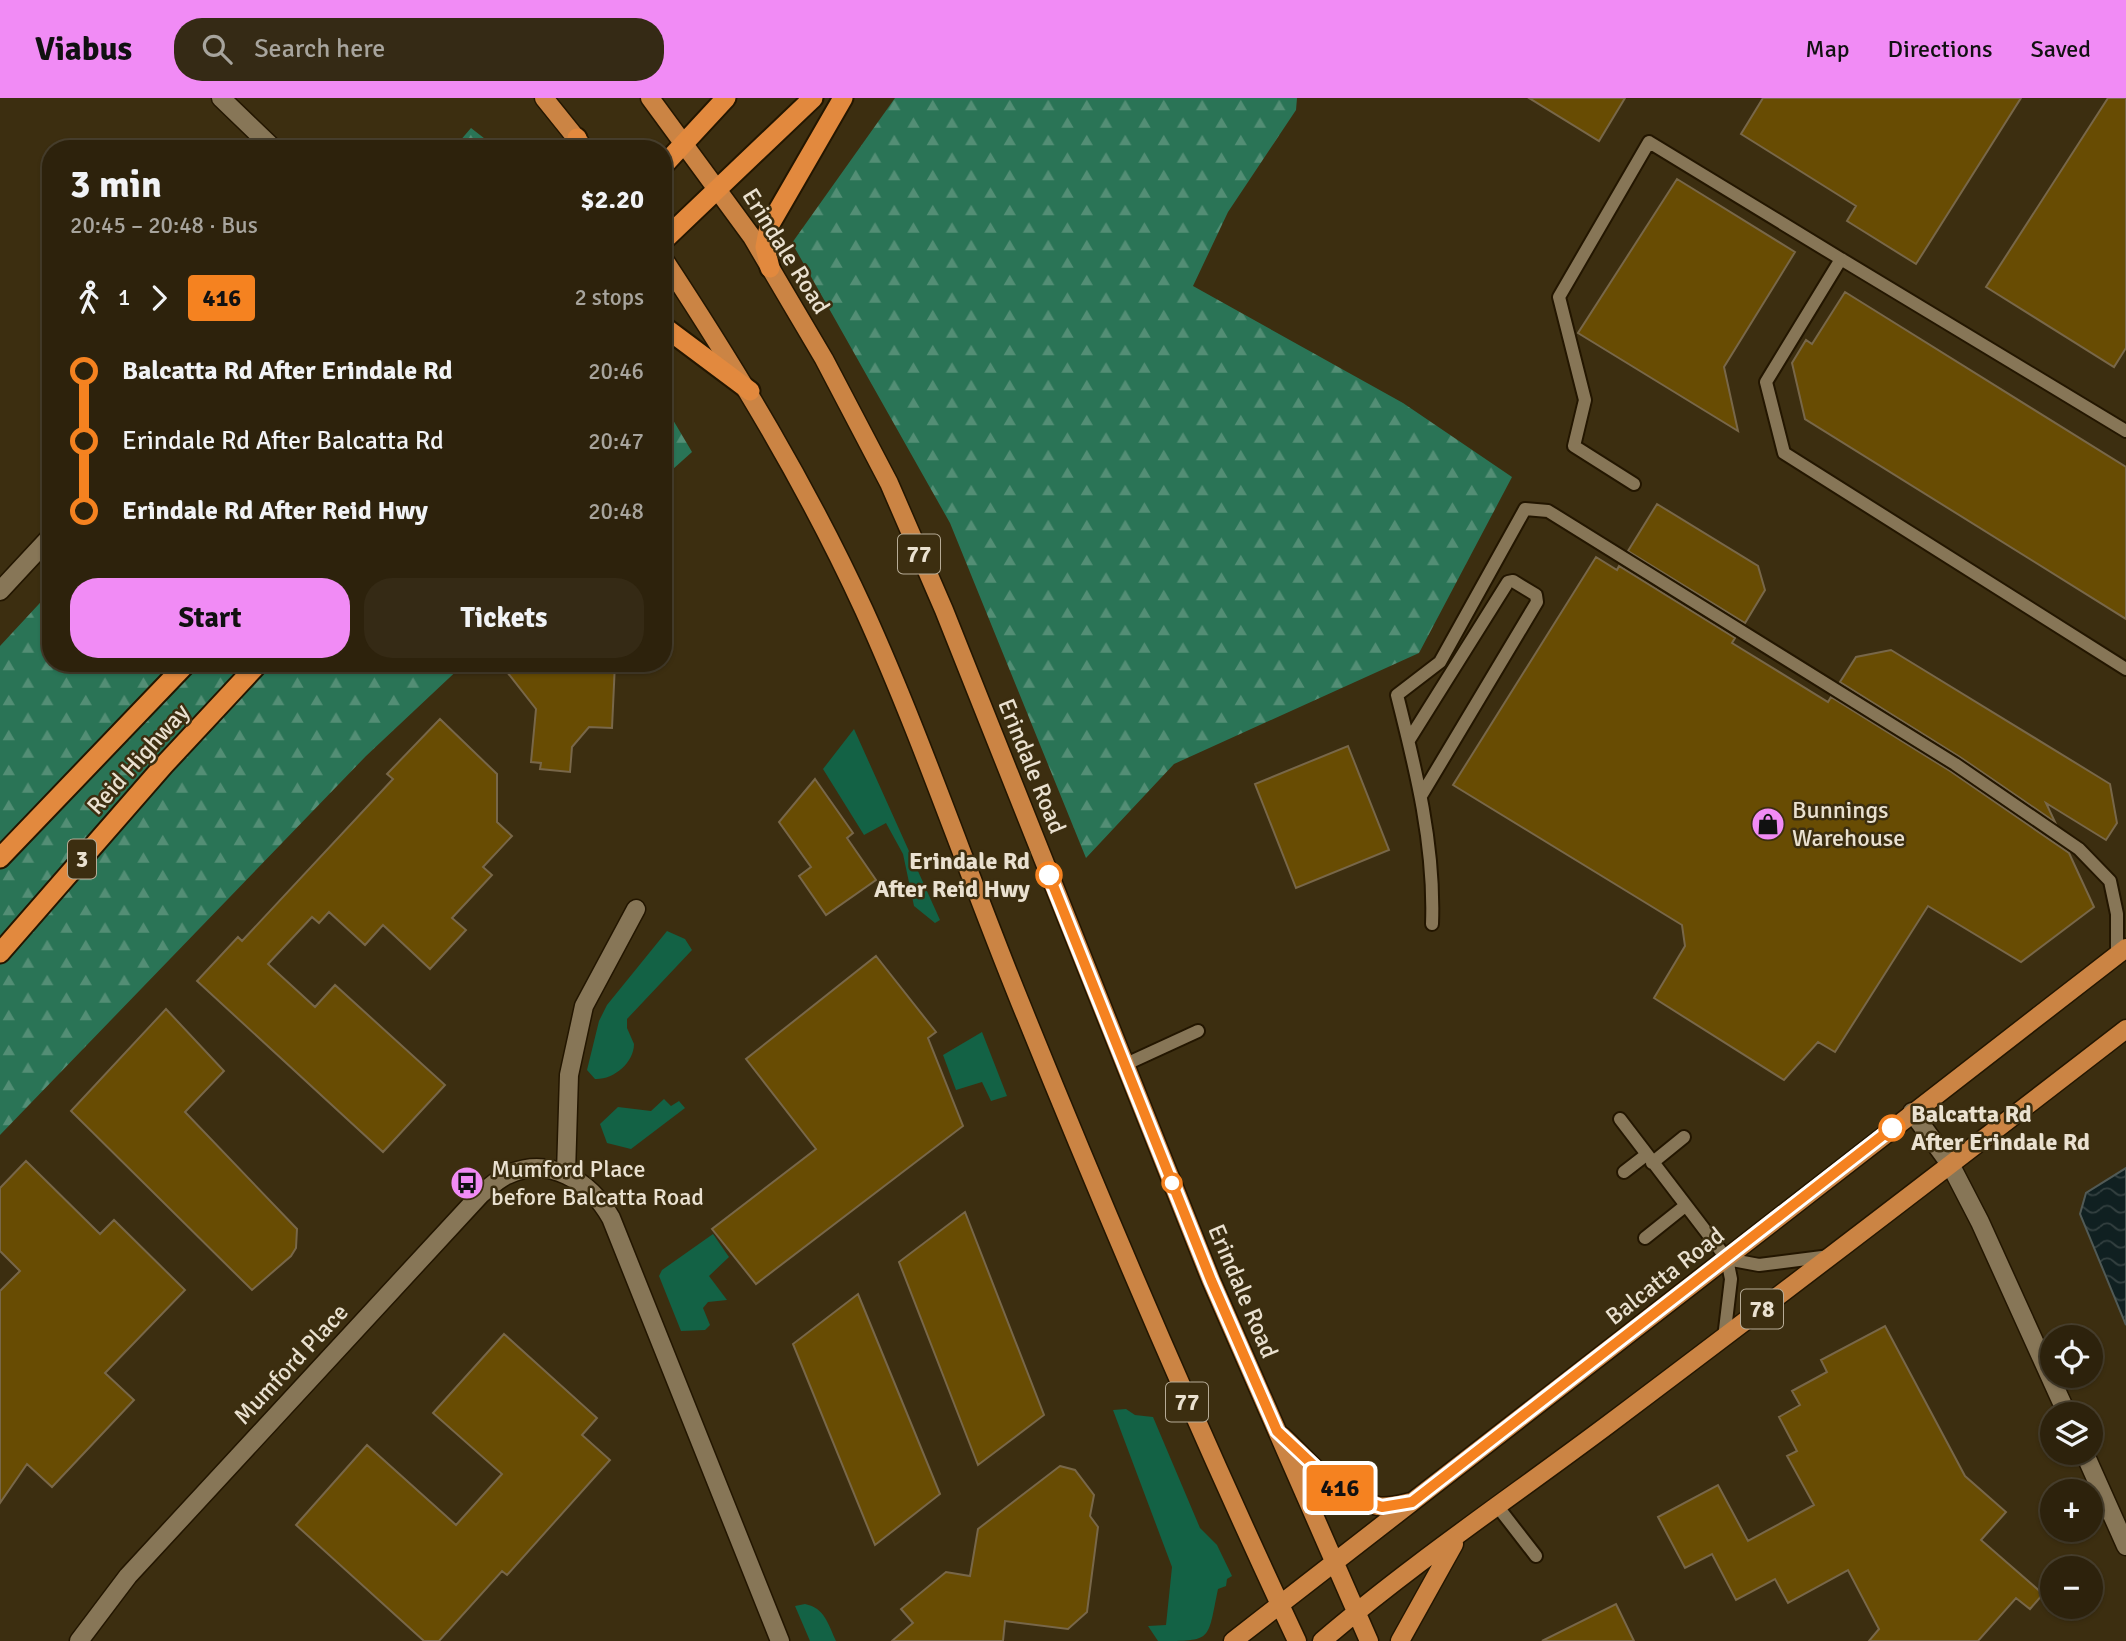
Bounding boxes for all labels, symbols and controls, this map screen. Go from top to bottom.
search box [174,18,664,81]
text: Viabus [35,29,132,70]
icon: search [198,30,236,68]
text: Search here [254,33,385,65]
text: Map [1805,34,1850,64]
text: Directions [1888,34,1993,64]
text: Saved [2031,34,2091,64]
text: 3 min [70,161,162,208]
street label: Erindale Road [735,183,837,319]
text: $2.20 [580,184,644,216]
text: 20:45 – 20:48 · Bus [70,211,258,240]
icon: walk [70,279,108,317]
icon: forward [140,279,178,317]
text: 1 [118,283,130,312]
text: 416 [202,283,241,313]
text: 2 stops [574,283,644,312]
text: Balcatta Rd After Erindale Rd [122,355,452,387]
text: 20:46 [588,357,644,386]
text: Erindale Rd After Balcatta Rd [122,425,444,457]
text: 20:47 [588,427,644,456]
text: Erindale Rd After Reid Hwy [122,495,428,527]
text: 20:48 [588,497,644,526]
road number: 77 [898,534,940,574]
button: Start [70,578,350,658]
button: Tickets [364,578,644,658]
street label: Erindale Road [991,694,1073,838]
street label: Reid Highway [80,697,196,821]
place label: Bunnings Warehouse [1792,795,1905,853]
shop icon: Bunnings Warehouse [1749,805,1787,843]
road number: 3 [68,839,96,878]
place label: Erindale Rd After Reid Hwy [874,846,1030,904]
marker: Erindale Rd After Reid Hwy [1036,862,1062,888]
place label: Balcatta Rd After Erindale Rd [1911,1099,2090,1157]
marker: Balcatta Rd After Erindale Rd [1879,1115,1905,1141]
place label: Mumford Place before Balcatta Road [491,1154,704,1212]
bus stop icon: Mumford Place before Balcatta Road [448,1164,486,1202]
unlabelled marker [1162,1173,1182,1193]
street label: Erindale Road [1201,1219,1285,1363]
street label: Balcatta Road [1600,1220,1730,1332]
road number: 78 [1741,1290,1783,1328]
street label: Mumford Place [227,1297,355,1431]
map controls [2040,1325,2103,1619]
button: locate [2040,1325,2103,1388]
road number: 77 [1166,1382,1208,1422]
button: layers [2040,1402,2103,1465]
line badge: 416 [1300,1465,1380,1511]
text: 416 [1321,1473,1359,1503]
button: + [2040,1479,2103,1542]
button: − [2040,1556,2103,1619]

